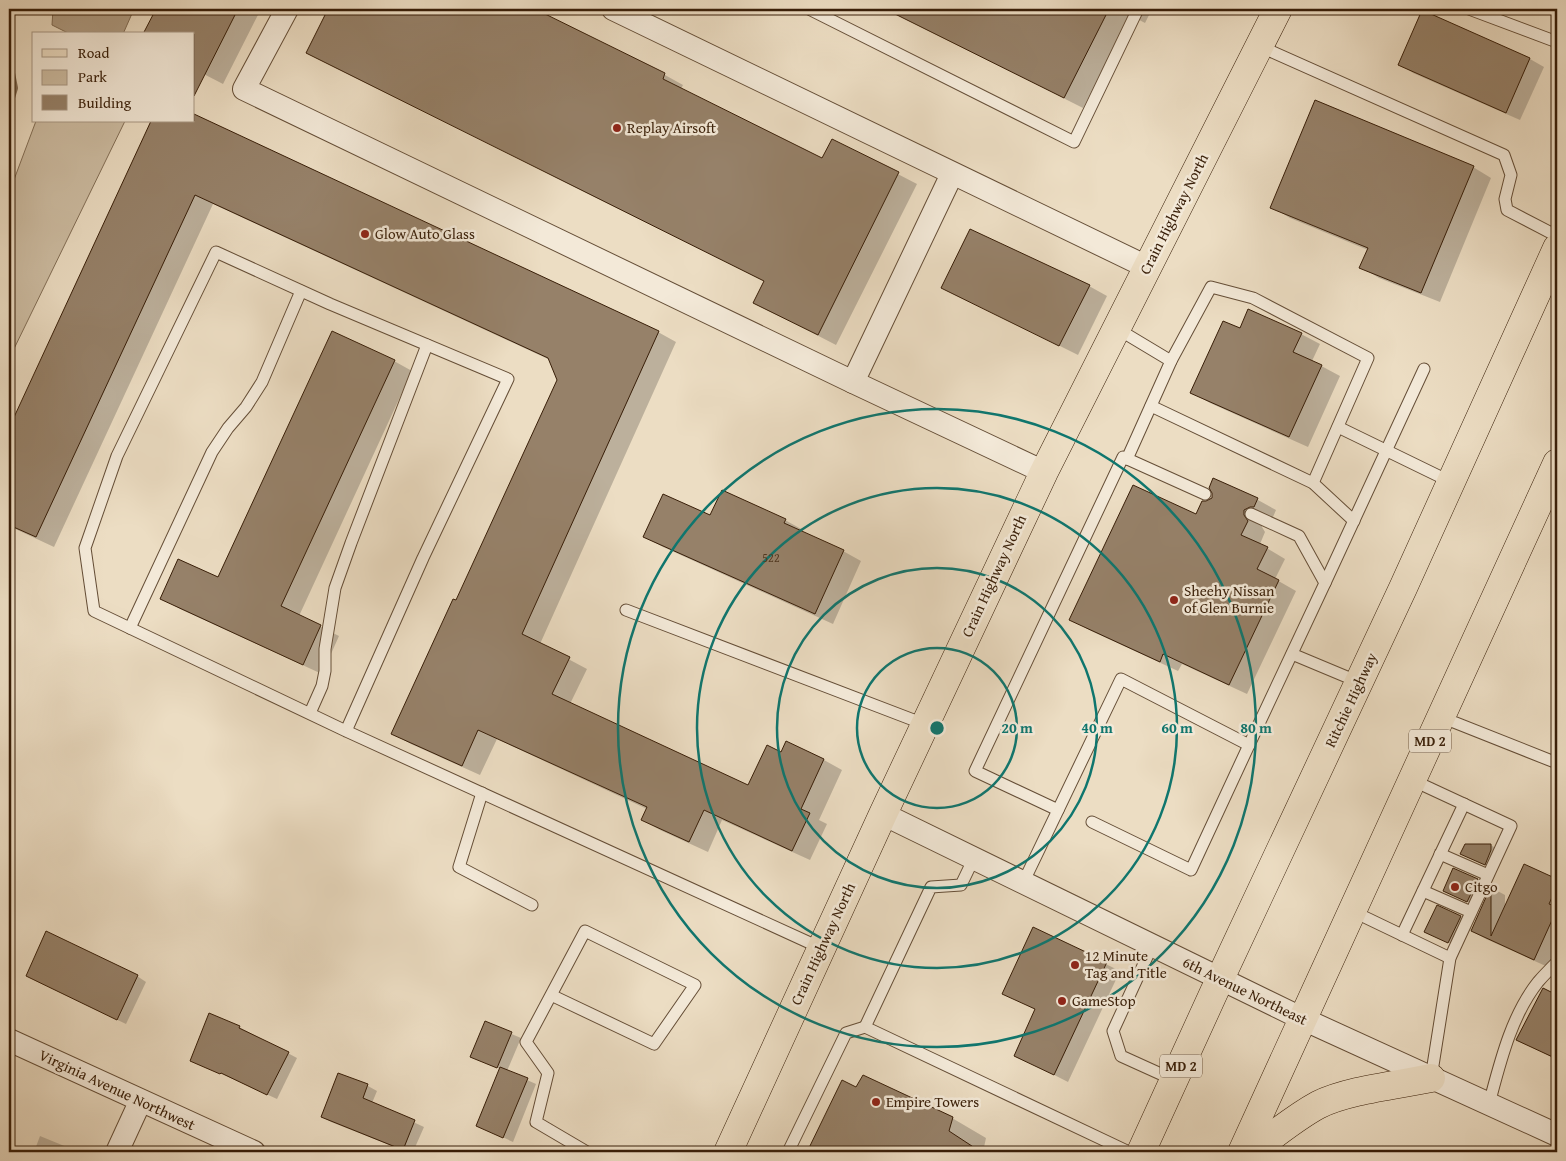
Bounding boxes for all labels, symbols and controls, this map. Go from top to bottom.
legend [32,32,195,122]
text: Road [78,42,109,63]
text: Park [78,66,107,87]
text: Building [78,92,132,113]
place label: Replay Airsoft [627,117,717,138]
marker: Replay Airsoft [611,122,623,134]
street label: Crain Highway North [1134,149,1213,278]
place label: Glow Auto Glass [375,223,475,244]
marker: Glow Auto Glass [359,228,371,240]
street label: Crain Highway North [956,511,1031,640]
house number: 522 [762,549,780,566]
place label: Sheehy Nissan of Glen Burnie [1184,580,1275,618]
marker: Sheehy Nissan of Glen Burnie [1168,594,1180,606]
street label: Ritchie Highway [1319,648,1382,751]
text: 20 m [1001,717,1033,738]
text: 40 m [1081,717,1113,738]
text: 60 m [1161,717,1193,738]
text: 80 m [1240,717,1272,738]
centre of rings [928,719,946,737]
road number: MD 2 [1409,729,1451,752]
place label: Citgo [1465,876,1498,897]
street label: Crain Highway North [785,879,860,1008]
marker: Citgo [1449,881,1461,893]
place label: 12 Minute Tag and Title [1085,945,1167,983]
street label: 6th Avenue Northeast [1179,951,1312,1030]
marker: 12 Minute Tag and Title [1069,959,1081,971]
place label: GameStop [1072,990,1136,1011]
marker: GameStop [1056,995,1068,1007]
street label: Virginia Avenue Northwest [36,1044,199,1135]
road number: MD 2 [1160,1054,1202,1078]
place label: Empire Towers [886,1091,979,1112]
marker: Empire Towers [870,1096,882,1108]

